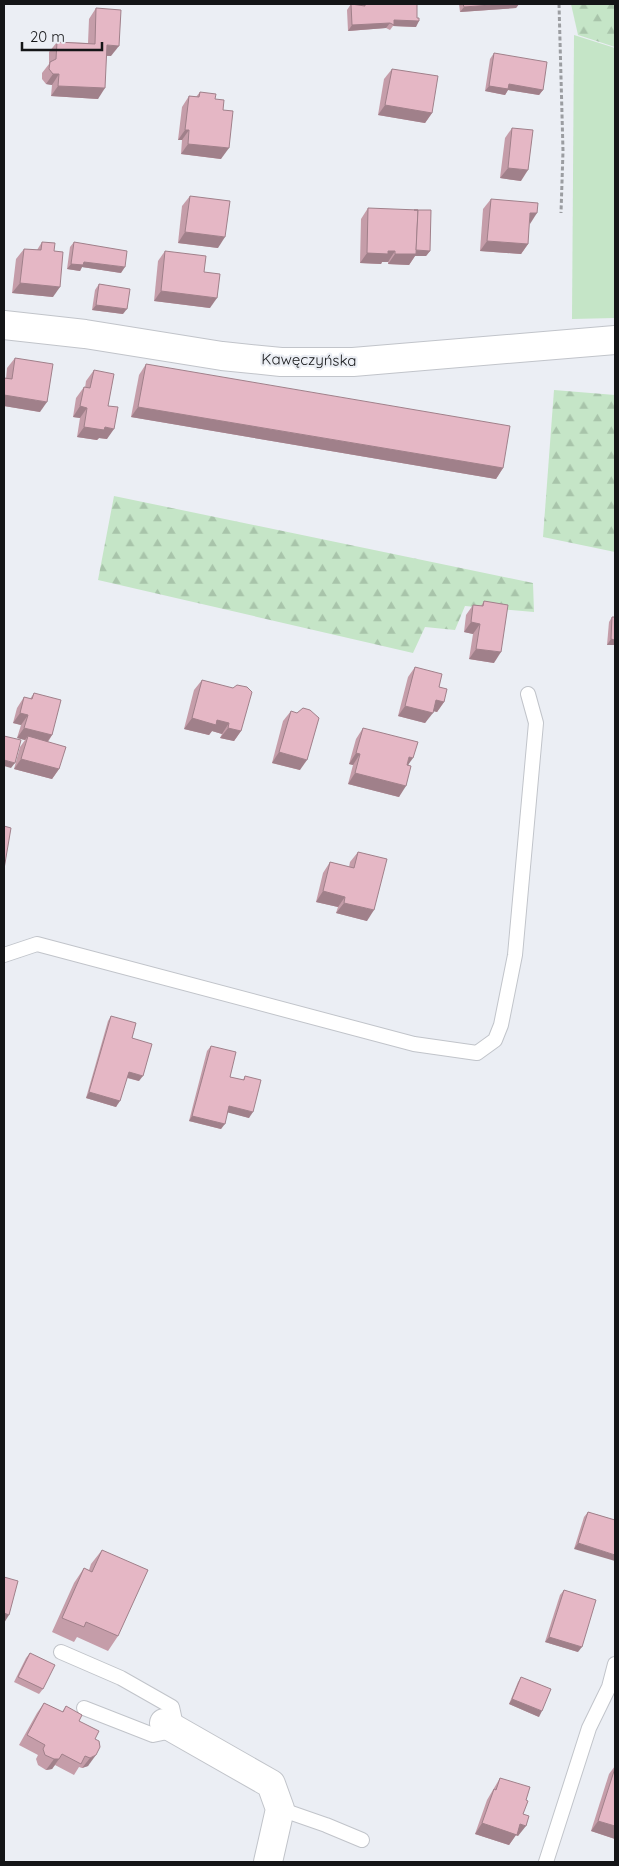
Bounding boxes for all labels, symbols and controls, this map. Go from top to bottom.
scale bar [22,20,102,52]
text: 20 m [30,27,65,46]
street label: Kawęczyńska [261,349,357,370]

